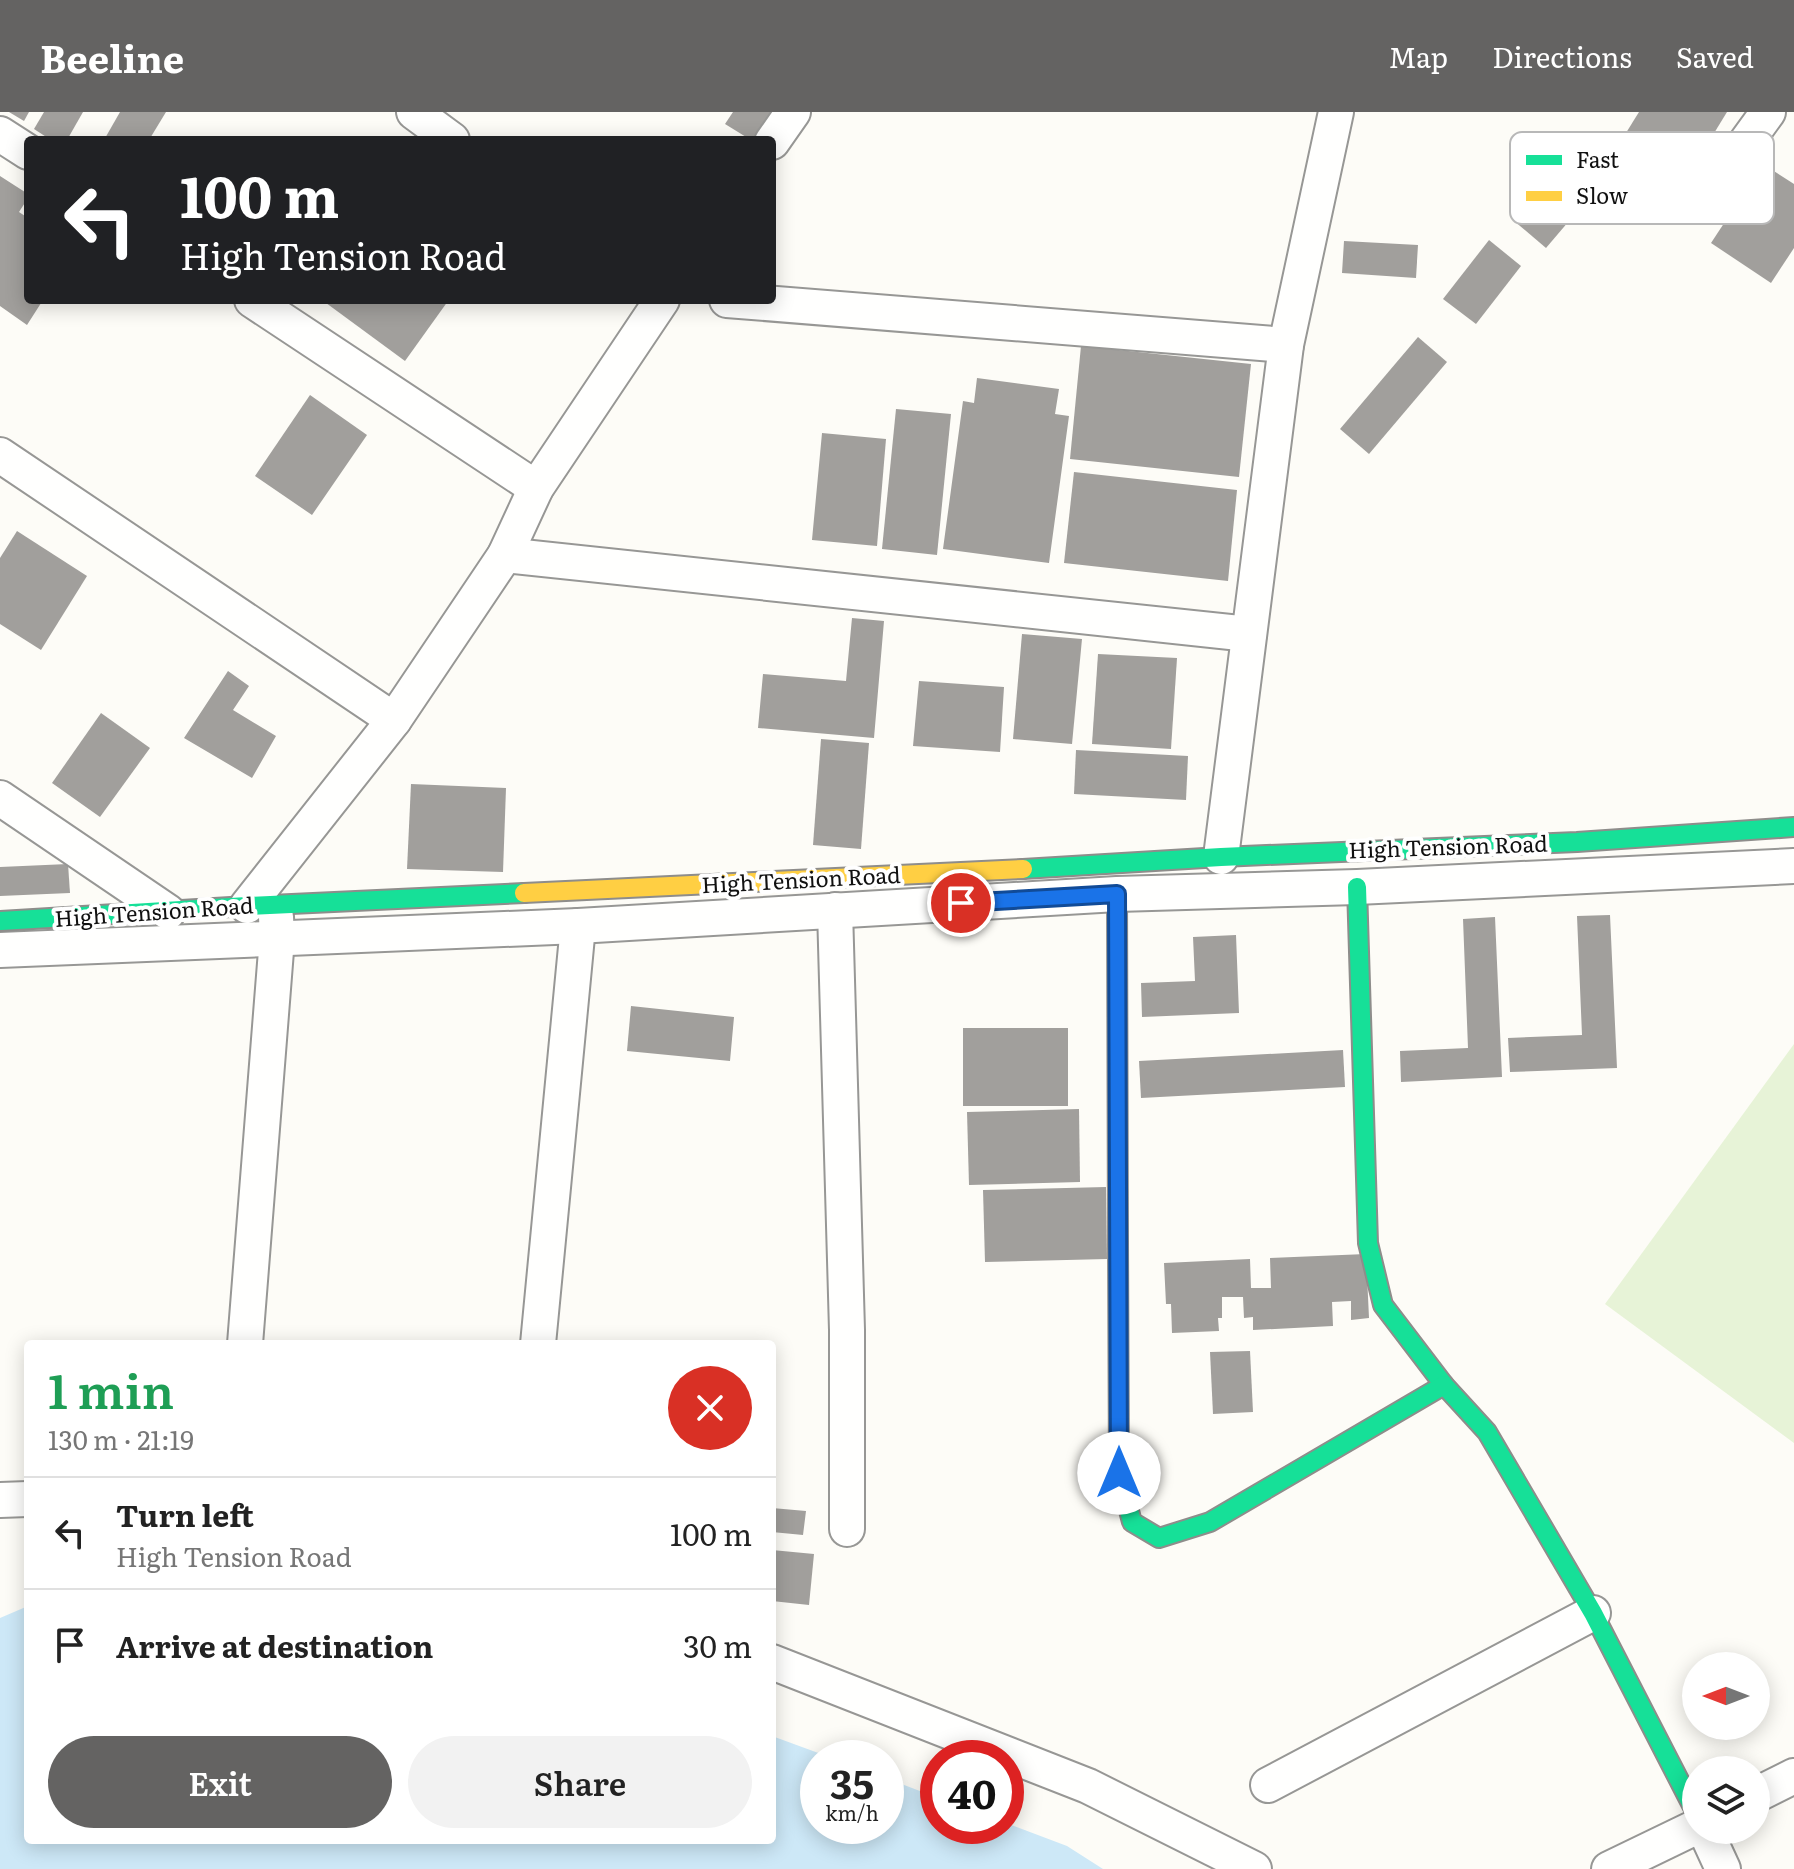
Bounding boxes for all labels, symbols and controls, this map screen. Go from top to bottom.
text: Beeline [40,28,184,85]
text: Map [1389,35,1448,77]
text: Directions [1492,35,1632,77]
text: Saved [1676,35,1754,77]
legend [1510,132,1774,224]
text: Fast [1576,142,1619,175]
text: 100 m [180,152,339,235]
icon: left [48,168,152,272]
text: Slow [1576,178,1628,211]
text: High Tension Road [180,228,506,281]
street label: High Tension Road [1348,826,1548,865]
street label: High Tension Road [701,857,901,900]
pin [927,869,995,937]
icon: arrive [939,881,983,925]
street label: High Tension Road [53,887,254,934]
text: 1 min [48,1353,174,1424]
button: close [668,1366,752,1450]
text: 130 m · 21:19 [48,1419,194,1458]
position arrow [1077,1431,1161,1515]
text: Turn left [116,1492,254,1536]
icon: left [48,1511,92,1555]
text: 100 m [670,1511,752,1555]
text: High Tension Road [116,1536,352,1575]
icon: arrive [48,1623,92,1667]
text: Arrive at destination [116,1623,433,1667]
text: 30 m [683,1623,752,1667]
north arrow [1682,1652,1770,1740]
map controls [1682,1652,1770,1844]
button: Exit [48,1736,392,1828]
button: Share [408,1736,752,1828]
speed limit sign: 40 [920,1740,1024,1844]
text: 35 [830,1752,874,1811]
button: layers [1682,1756,1770,1844]
text: km/h [825,1797,879,1827]

